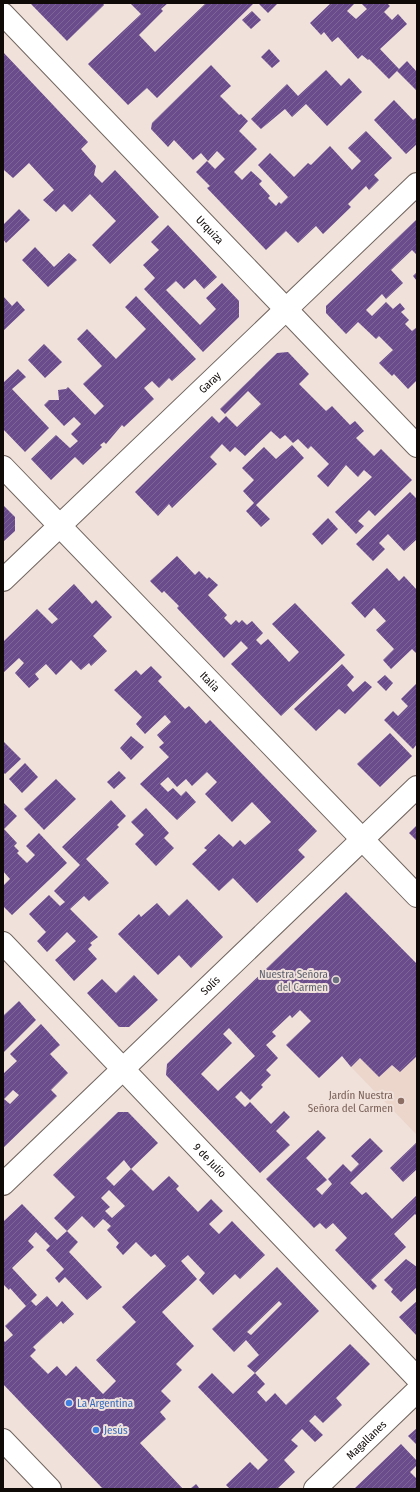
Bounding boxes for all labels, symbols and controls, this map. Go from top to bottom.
street label: Urquiza [193,213,226,247]
street label: Garay [196,369,223,396]
street label: Italia [197,669,223,694]
place label: Nuestra Señora del Carmen [259,968,328,994]
street label: Solís [198,973,223,998]
marker: Nuestra Señora del Carmen [331,975,341,985]
place label: Jardín Nuestra Señora del Carmen [308,1089,393,1115]
marker: Jardín Nuestra Señora del Carmen [396,1096,406,1106]
street label: 9 de Julio [191,1141,229,1180]
place label: La Argentina [77,1397,133,1410]
marker: La Argentina [64,1398,74,1408]
street label: Magallanes [343,1417,389,1462]
place label: Jesús [104,1424,128,1437]
marker: Jesús [91,1425,101,1435]

